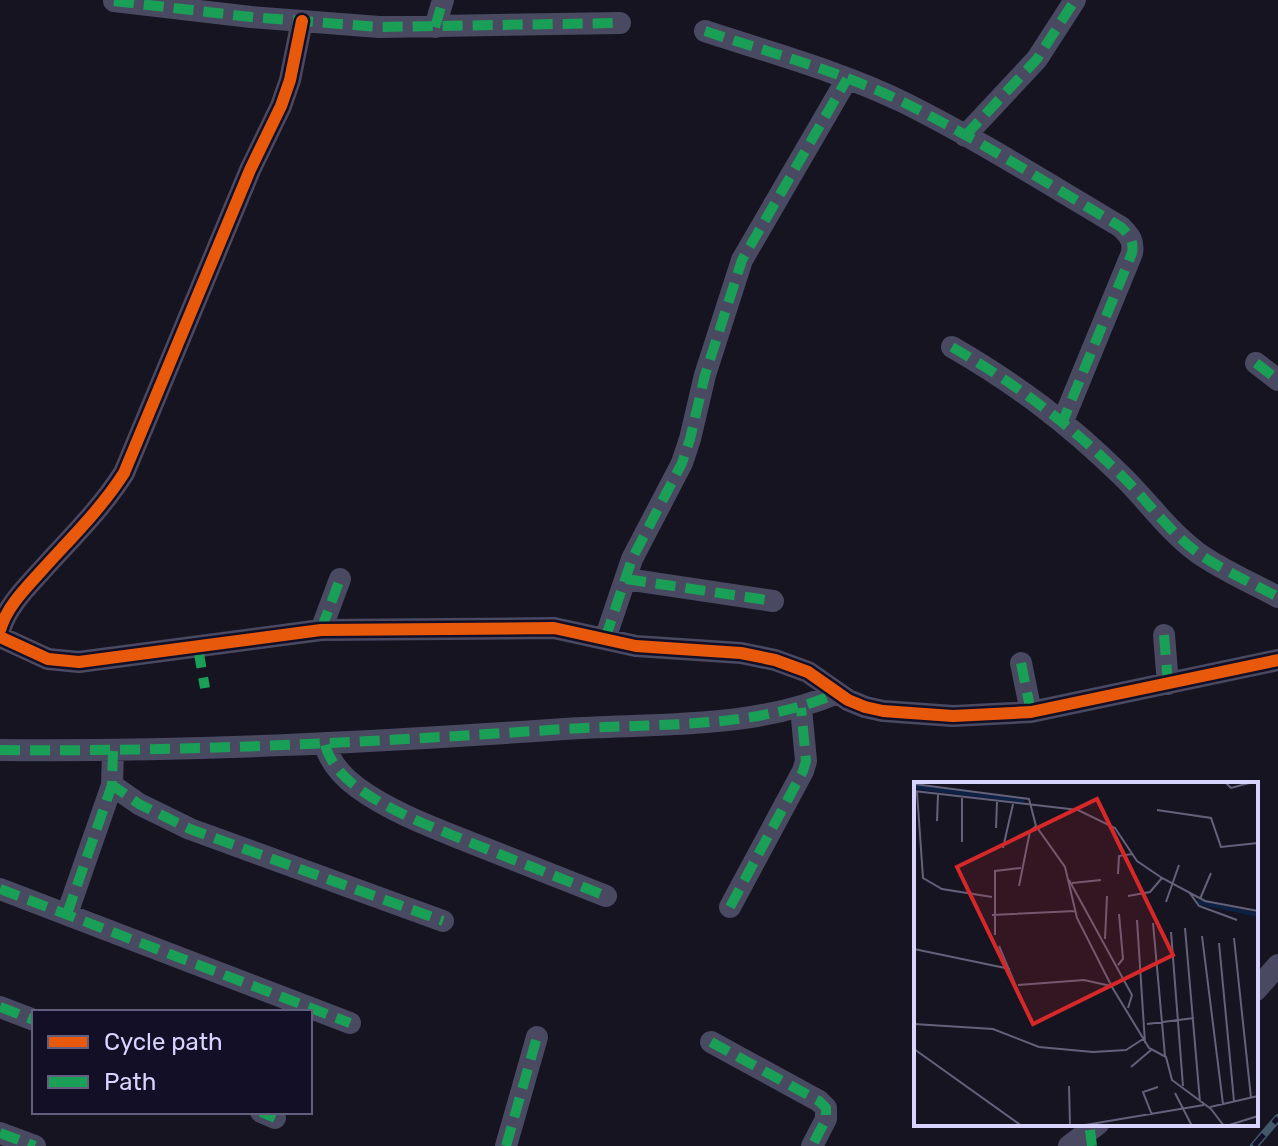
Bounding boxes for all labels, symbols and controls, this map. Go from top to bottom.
inset map [914,782,1258,1126]
legend [32,1010,312,1114]
text: Cycle path [104,1028,223,1056]
text: Path [104,1068,156,1096]

